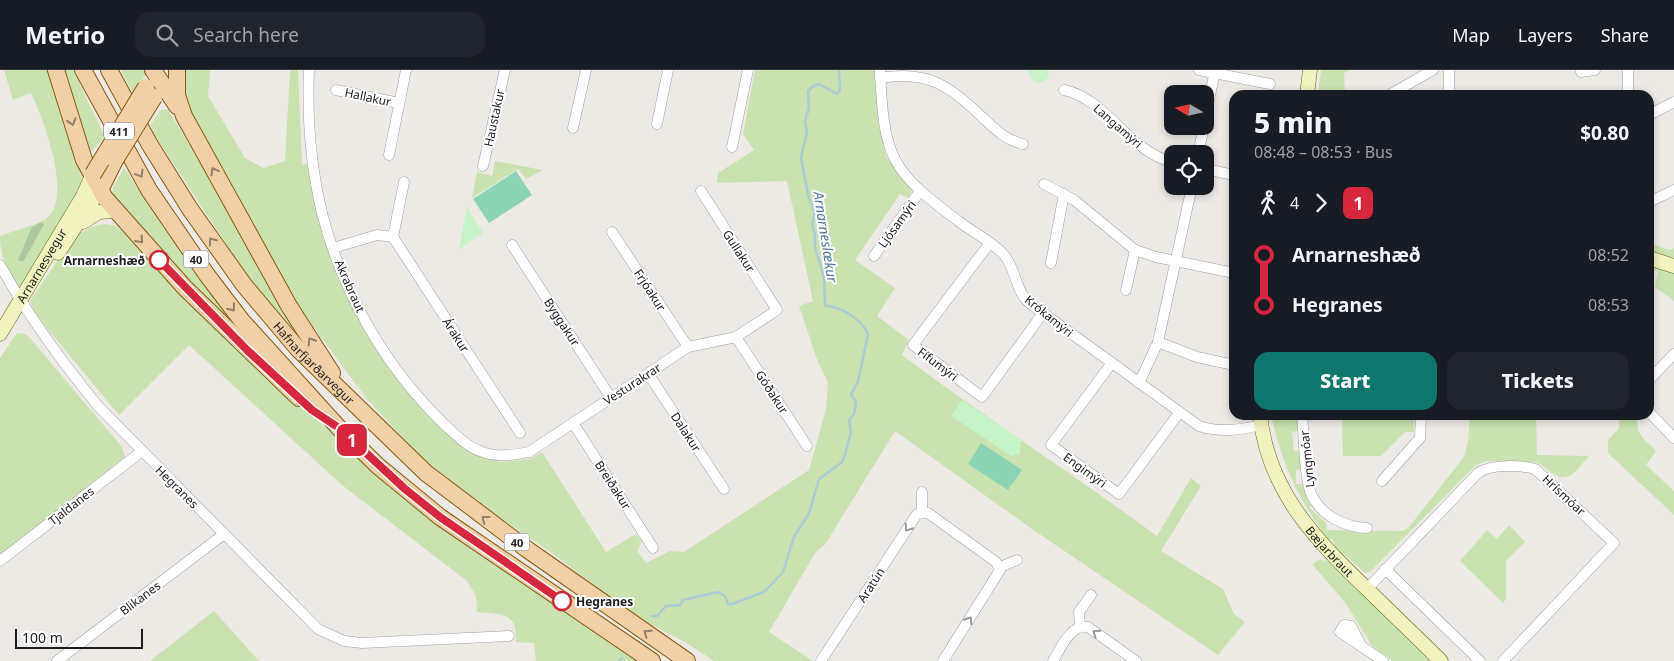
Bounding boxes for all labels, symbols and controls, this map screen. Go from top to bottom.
search box [135,12,485,57]
text: Metrio [25,18,105,51]
icon: search [153,21,181,49]
text: Search here [193,22,299,48]
text: Map [1452,23,1490,47]
text: Layers [1518,23,1573,47]
text: Share [1601,23,1649,47]
street label: Hallakur [343,84,393,110]
north arrow [1164,85,1214,135]
map controls [1164,85,1214,195]
street label: Haustakur [480,88,508,148]
street label: Langamýri [1090,100,1146,152]
text: 5 min [1254,103,1332,141]
one-way arrow [66,117,76,126]
text: $0.80 [1580,120,1629,146]
road number: 411 [104,122,134,140]
text: 08:48 – 08:53 · Bus [1254,141,1393,163]
button: locate [1164,145,1214,195]
one-way arrow [210,168,220,177]
one-way arrow [133,169,143,178]
water label: Arnarneslækur [809,189,843,284]
icon: walk [1254,189,1282,217]
icon: forward [1307,189,1335,217]
text: 1 [1353,191,1363,215]
text: 4 [1290,192,1299,214]
street label: Ljósamýri [874,197,920,251]
street label: Arnarnesvegur [12,225,70,306]
street label: Gullakur [719,226,759,276]
one-way arrow [134,234,143,243]
one-way arrow [209,237,218,247]
text: Arnarneshæð [1292,242,1421,268]
text: 08:52 [1588,244,1629,266]
marker: Arnarneshæð [149,250,169,270]
road number: 40 [184,250,208,268]
place label: Arnarneshæð [64,252,145,269]
street label: Akrabraut [331,257,369,316]
street label: Frjóakur [630,266,670,314]
street label: Krókamýri [1021,291,1077,341]
text: Hegranes [1292,292,1383,318]
text: 08:53 [1588,294,1629,316]
street label: Byggakur [540,295,584,349]
one-way arrow [227,302,236,311]
street label: Árakur [439,314,473,356]
street label: Hafnarfjarðarvegur [270,318,358,408]
one-way arrow [308,337,317,346]
street label: Fífumýri [914,343,962,385]
button: Start [1254,352,1437,410]
button: Tickets [1447,352,1629,410]
street label: Vesturakrar [600,359,664,409]
street label: Góðakur [752,367,792,417]
street label: Dalakur [667,409,705,455]
line badge: 1 [336,424,368,456]
text: 1 [347,428,357,452]
street label: Lyngmóar [1296,430,1318,488]
street label: Engimýri [1060,448,1110,492]
street label: Breiðakur [591,457,635,513]
street label: Hegranes [152,462,202,512]
street label: Hrísmóar [1539,471,1589,519]
street label: Tjaldanes [45,483,98,529]
one-way arrow [482,517,491,525]
one-way arrow [905,522,914,532]
street label: Bæjarbraut [1302,522,1358,581]
road number: 40 [504,534,530,551]
street label: Aratún [853,564,889,606]
street label: Blikanes [116,577,164,619]
marker: Hegranes [552,591,572,611]
place label: Hegranes [576,593,633,610]
one-way arrow [963,617,972,626]
scale bar [15,626,142,649]
text: 100 m [22,628,63,647]
one-way arrow [643,630,653,639]
one-way arrow [1092,630,1102,639]

